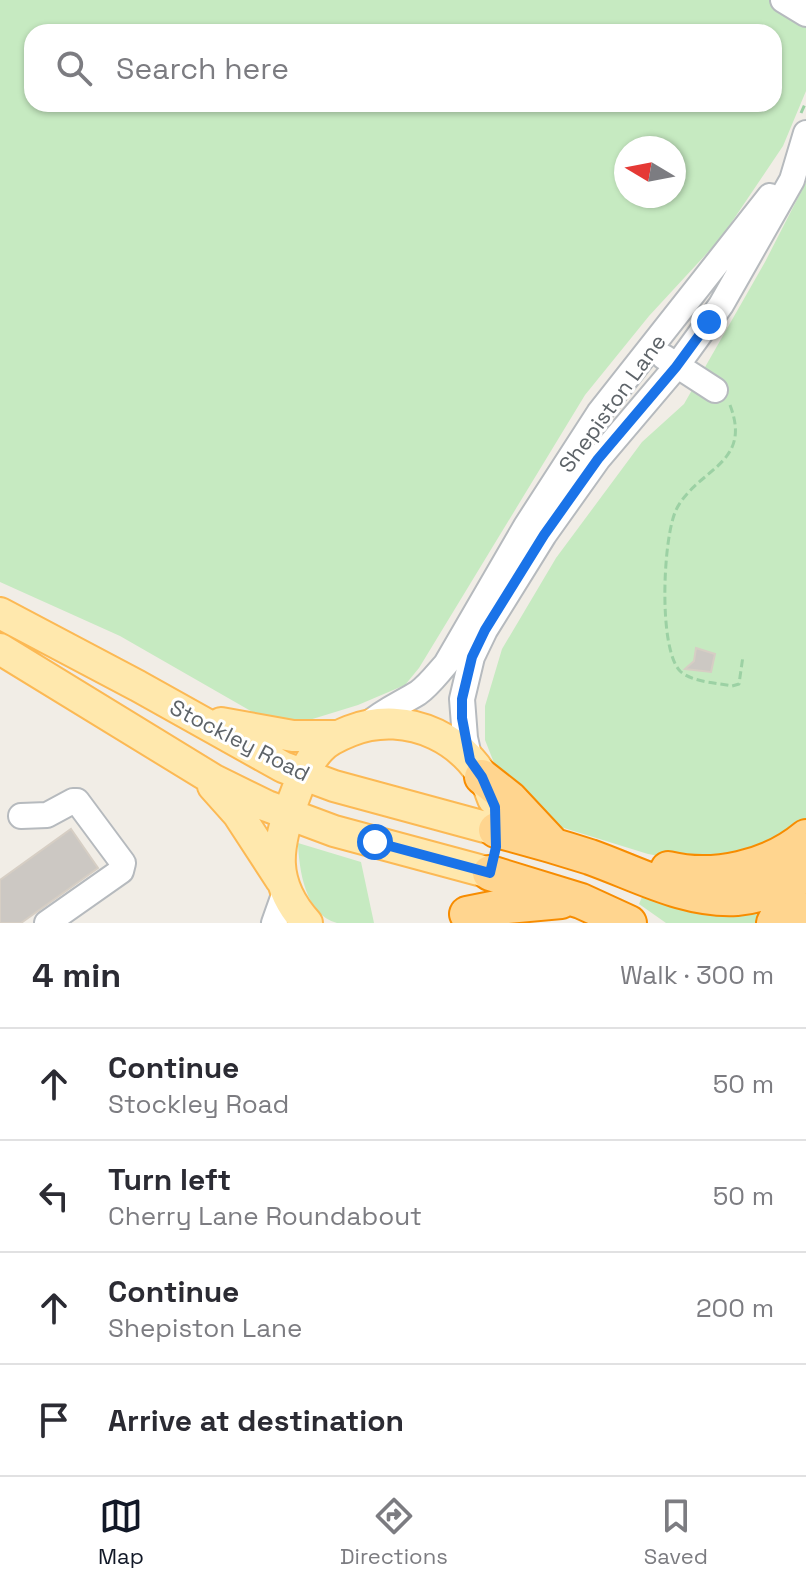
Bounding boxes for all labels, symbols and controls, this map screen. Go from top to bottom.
search box [24,24,782,112]
icon: search [52,46,96,90]
text: Search here [116,49,289,88]
north arrow [614,136,686,208]
route end [691,304,727,340]
street label: Shepiston Lane [552,328,672,478]
street label: Stockley Road [165,693,315,787]
route start [357,824,393,860]
text: 4 min [32,954,121,997]
text: Walk · 300 m [620,958,774,992]
text: Continue [108,1048,239,1087]
icon: ahead [32,1062,76,1106]
text: 50 m [713,1067,774,1101]
text: Stockley Road [108,1087,289,1121]
text: Turn left [108,1160,231,1199]
icon: left [32,1174,76,1218]
text: 50 m [713,1179,774,1213]
text: Cherry Lane Roundabout [108,1199,422,1233]
text: Continue [108,1272,239,1311]
icon: ahead [32,1286,76,1330]
text: 200 m [696,1291,774,1325]
text: Shepiston Lane [108,1311,302,1345]
icon: arrive [32,1398,76,1442]
text: Arrive at destination [108,1401,404,1440]
tab: Map [98,1494,144,1570]
tab: Directions [340,1494,448,1570]
tab: Saved [644,1494,708,1570]

